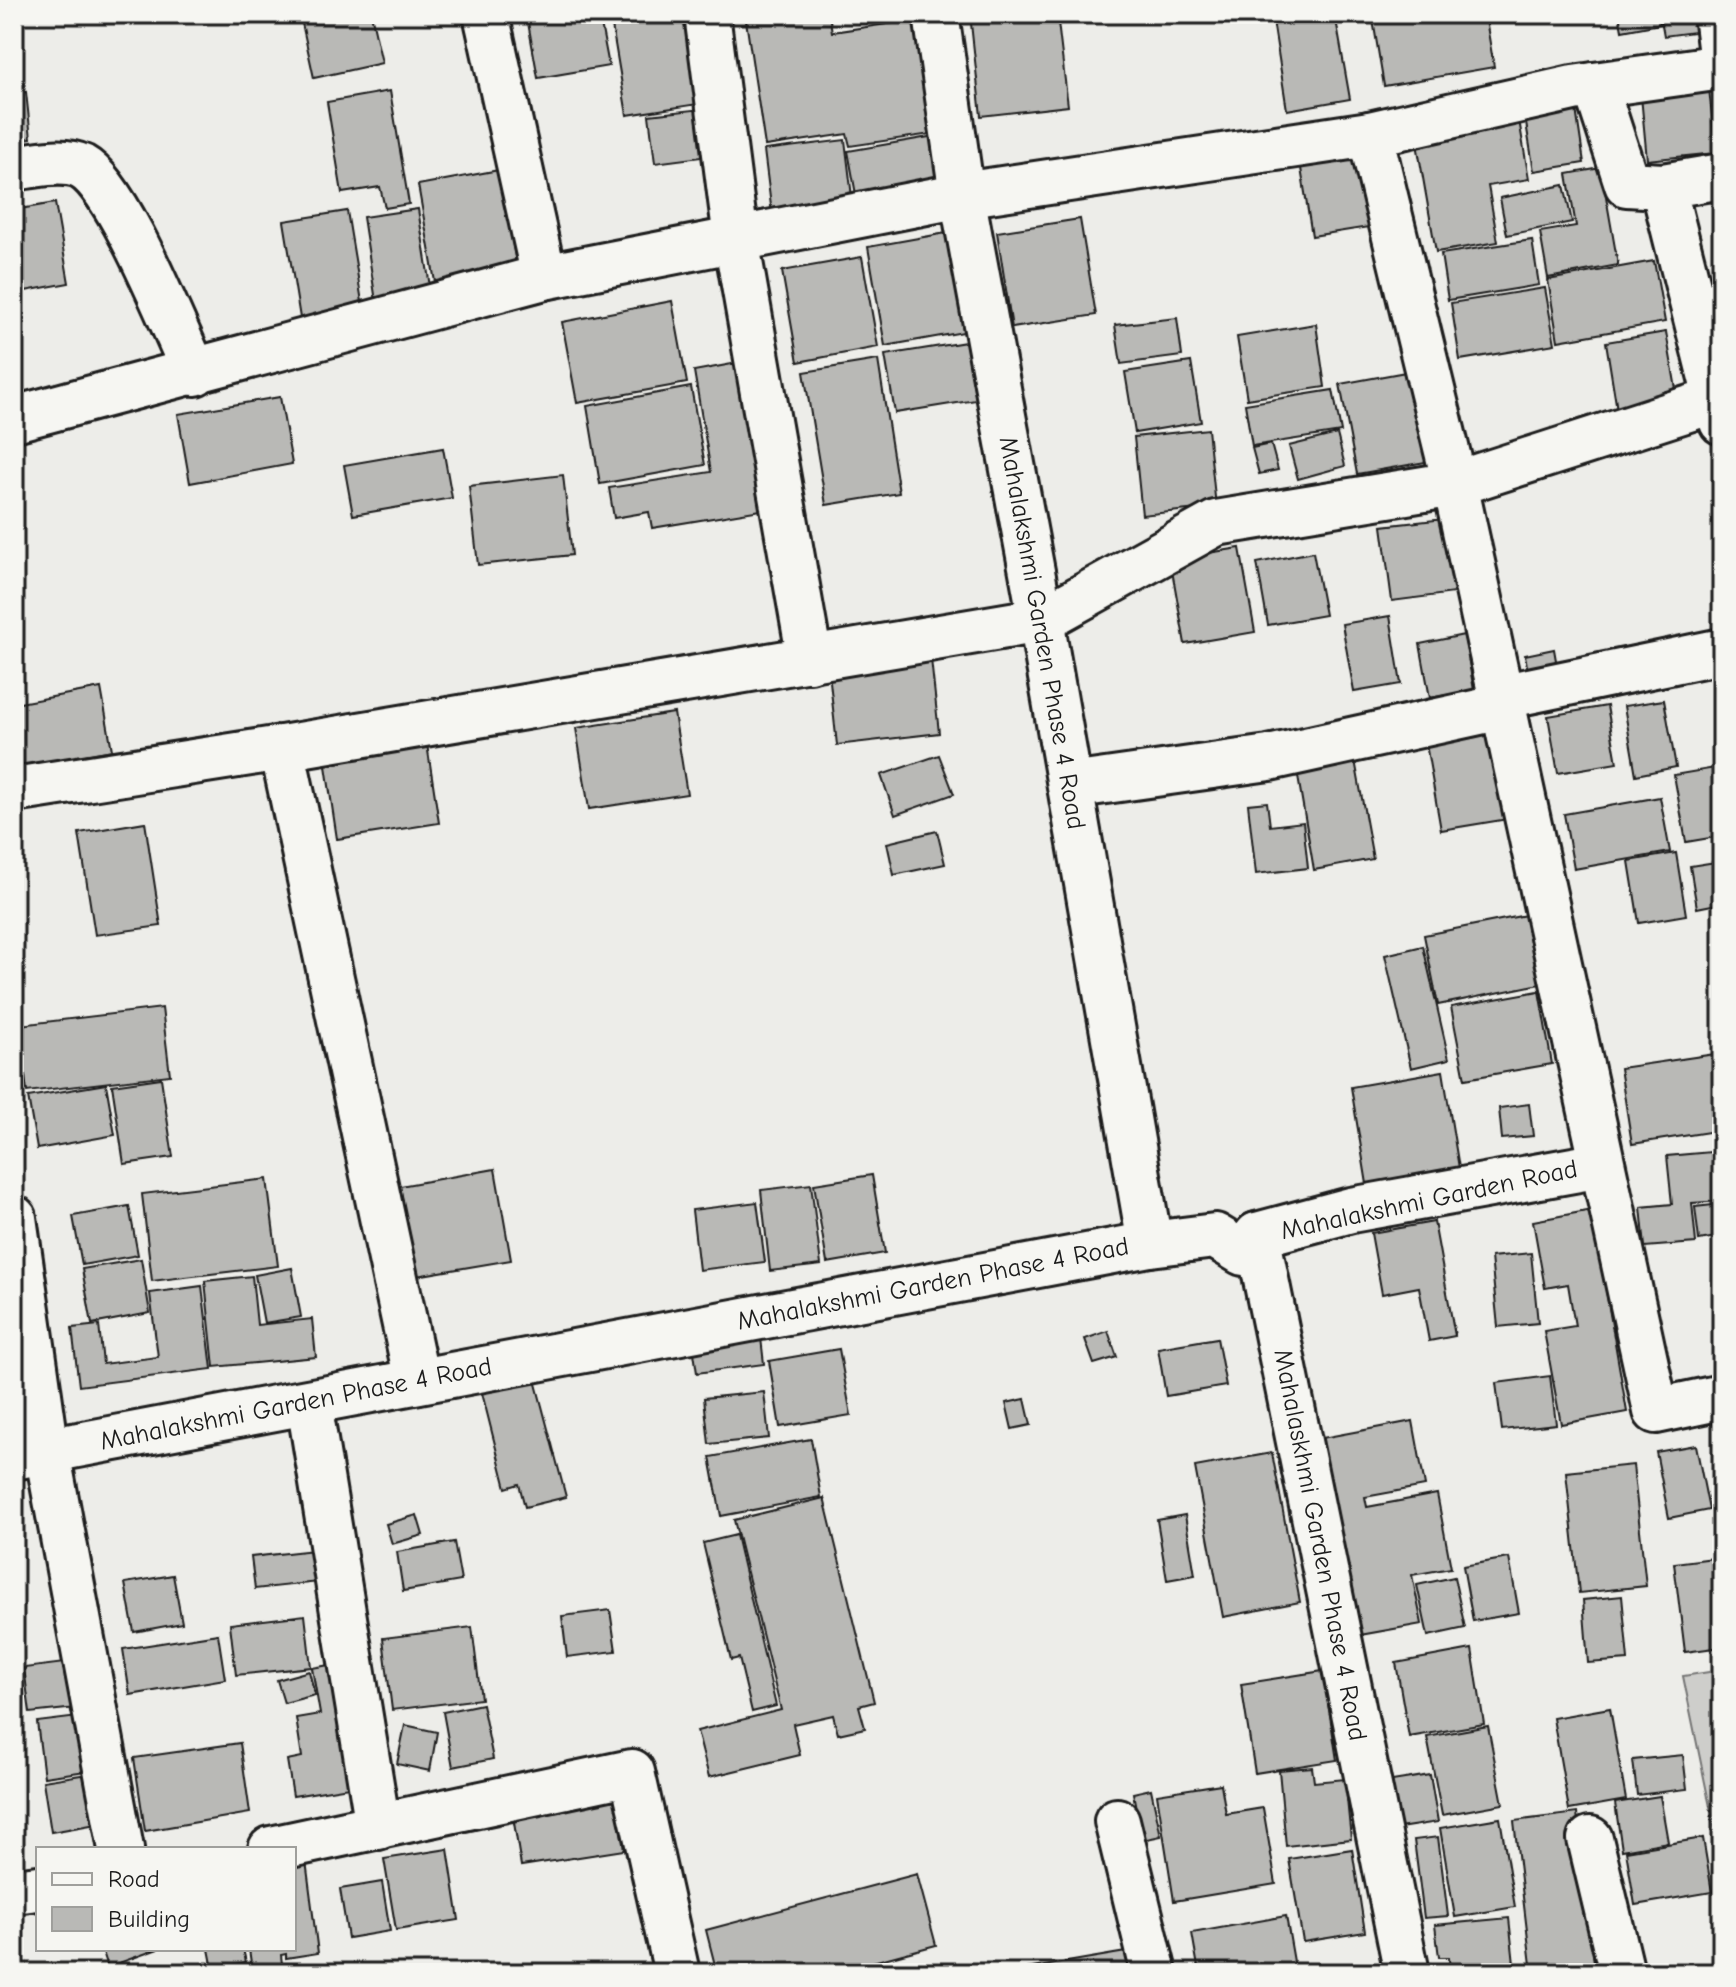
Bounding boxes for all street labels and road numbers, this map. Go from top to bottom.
street label: Mahalakshmi Garden Phase 4 Road [993,434,1091,832]
street label: Mahalakshmi Garden Road [1278,1154,1580,1246]
street label: Mahalakshmi Garden Phase 4 Road [735,1231,1131,1337]
street label: Mahalaskhmi Garden Phase 4 Road [1267,1347,1373,1743]
street label: Mahalakshmi Garden Phase 4 Road [98,1351,494,1457]

